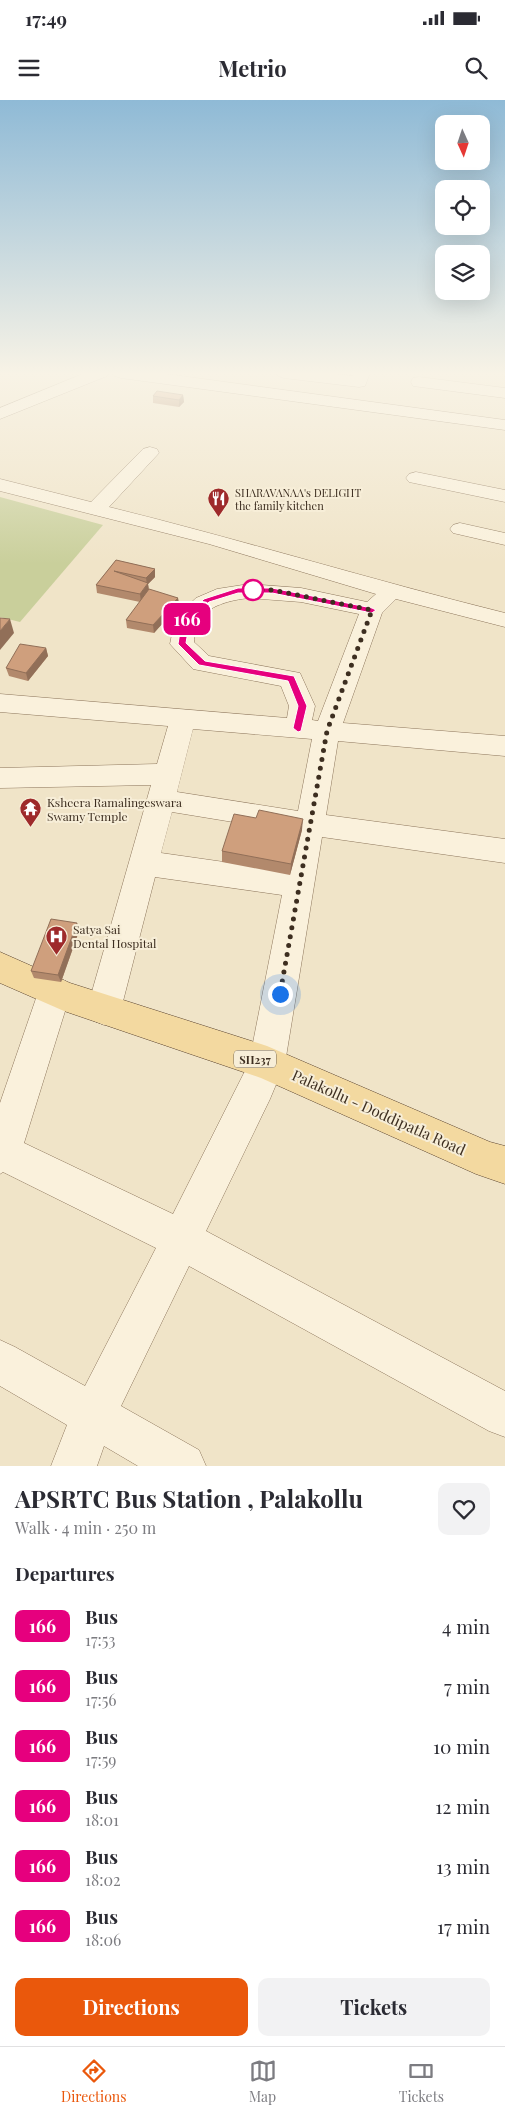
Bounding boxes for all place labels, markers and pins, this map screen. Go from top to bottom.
place label: SHARAVANAA's DELIGHT the family kitchen [235,485,361,513]
restaurant icon: SHARAVANAA's DELIGHT the family kitchen [207,486,231,517]
unlabelled marker [242,579,264,601]
place label: Ksheera Ramalingeswara Swamy Temple [47,794,182,824]
temple icon: Ksheera Ramalingeswara Swamy Temple [19,797,43,828]
place label: Satya Sai Dental Hospital [73,921,157,951]
hospital icon: Satya Sai Dental Hospital [45,924,69,955]

